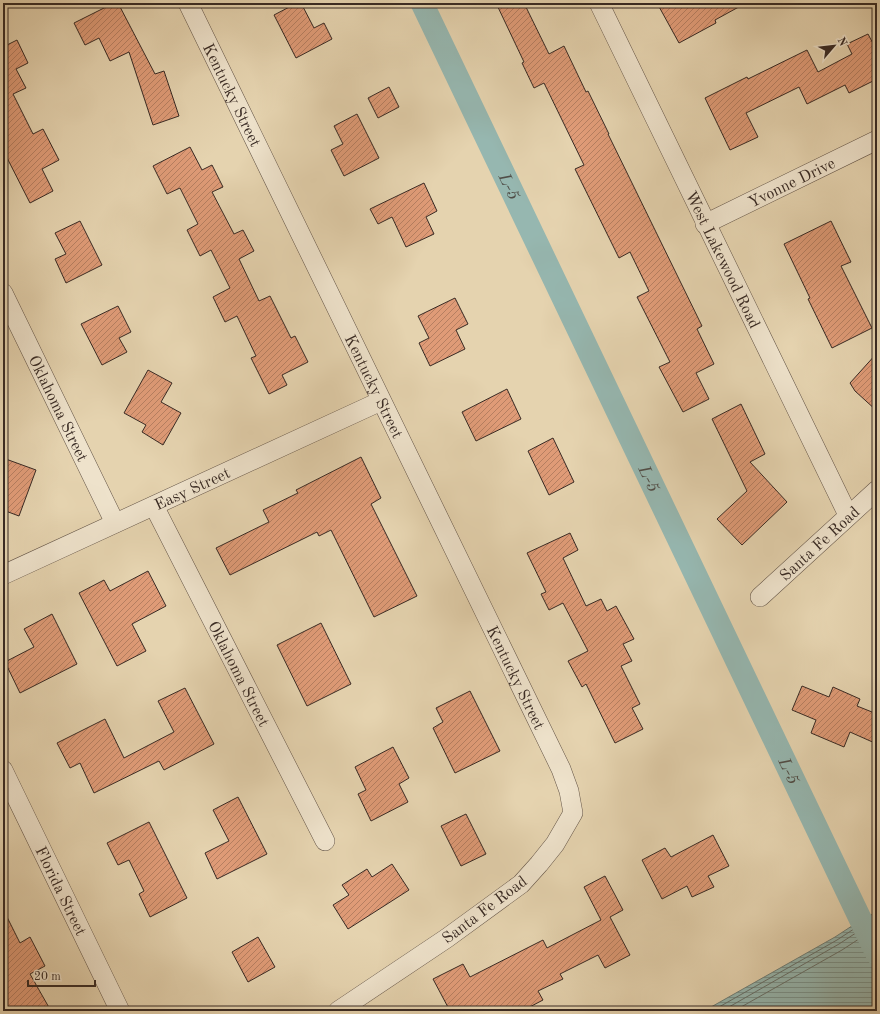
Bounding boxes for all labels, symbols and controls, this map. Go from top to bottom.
north arrow [814,26,854,66]
text: N [835,36,849,49]
street label: Kentucky Street [199,41,263,150]
street label: Yvonne Drive [746,156,838,212]
water label: L-5 [494,170,522,203]
street label: West Lakewood Road [682,189,762,331]
street label: Kentucky Street [341,333,405,442]
street label: Oklahoma Street [25,353,90,465]
water label: L-5 [634,462,662,495]
street label: Easy Street [152,465,233,514]
street label: Santa Fe Road [777,504,863,585]
street label: Oklahoma Street [204,619,271,730]
street label: Kentucky Street [483,624,547,733]
water label: L-5 [774,754,802,788]
street label: Florida Street [31,844,88,939]
street label: Santa Fe Road [440,874,531,948]
scale bar [28,962,95,988]
text: 20 m [34,971,61,983]

